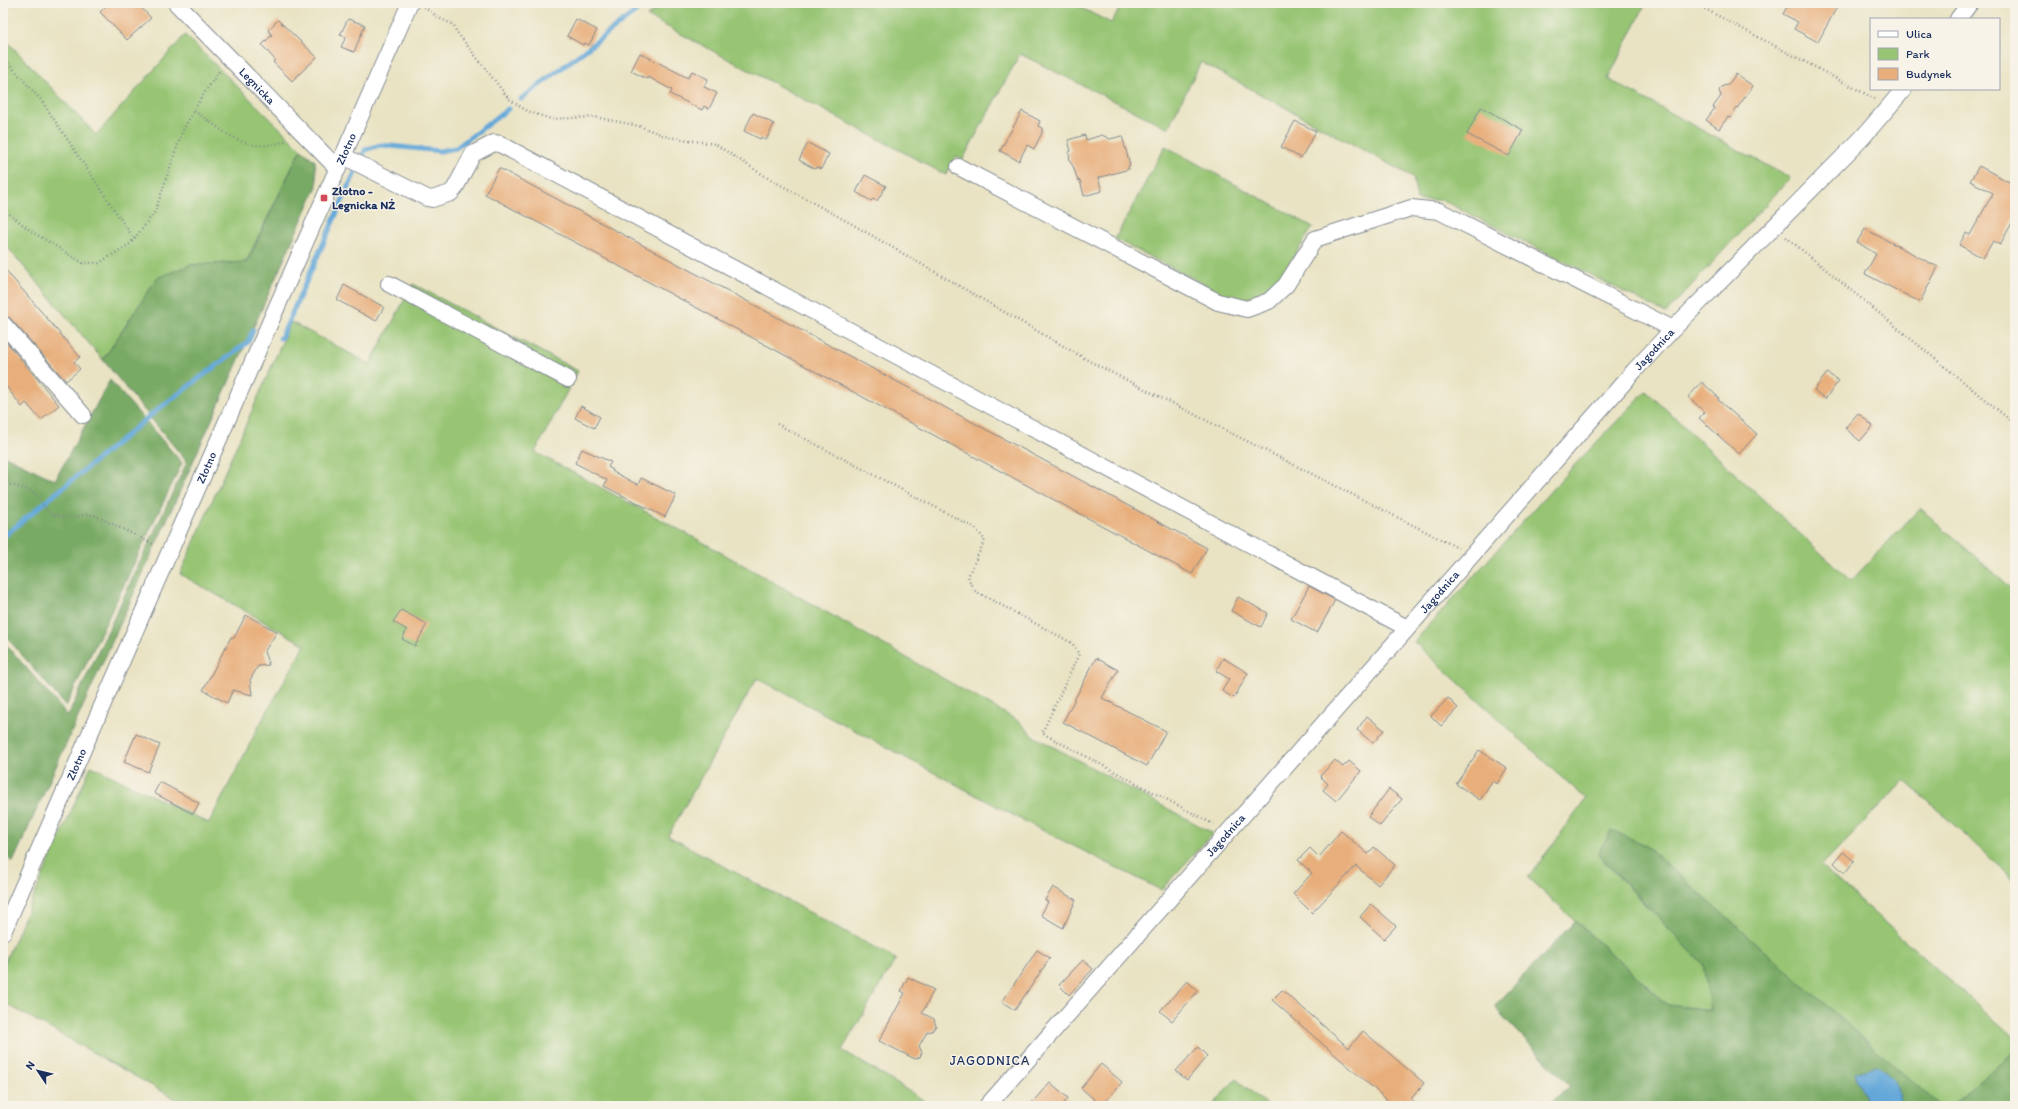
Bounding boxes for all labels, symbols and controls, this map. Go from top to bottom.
legend [1870,18,2000,90]
text: Ulica [1906,27,1932,41]
text: Park [1906,47,1930,61]
street label: Legnicka [236,65,278,108]
text: Budynek [1906,67,1952,81]
street label: Złotno [333,131,359,167]
place label: Złotno - Legnicka NŻ [332,184,395,213]
marker: Złotno - Legnicka NŻ [319,193,329,203]
street label: Jagodnica [1631,325,1678,373]
street label: Złotno [193,450,220,486]
street label: Jagodnica [1417,567,1463,616]
street label: Złotno [63,746,90,782]
street label: Jagodnica [1203,810,1249,859]
north arrow [18,1051,58,1091]
district label: JAGODNICA [950,1053,1030,1068]
text: N [23,1059,38,1072]

